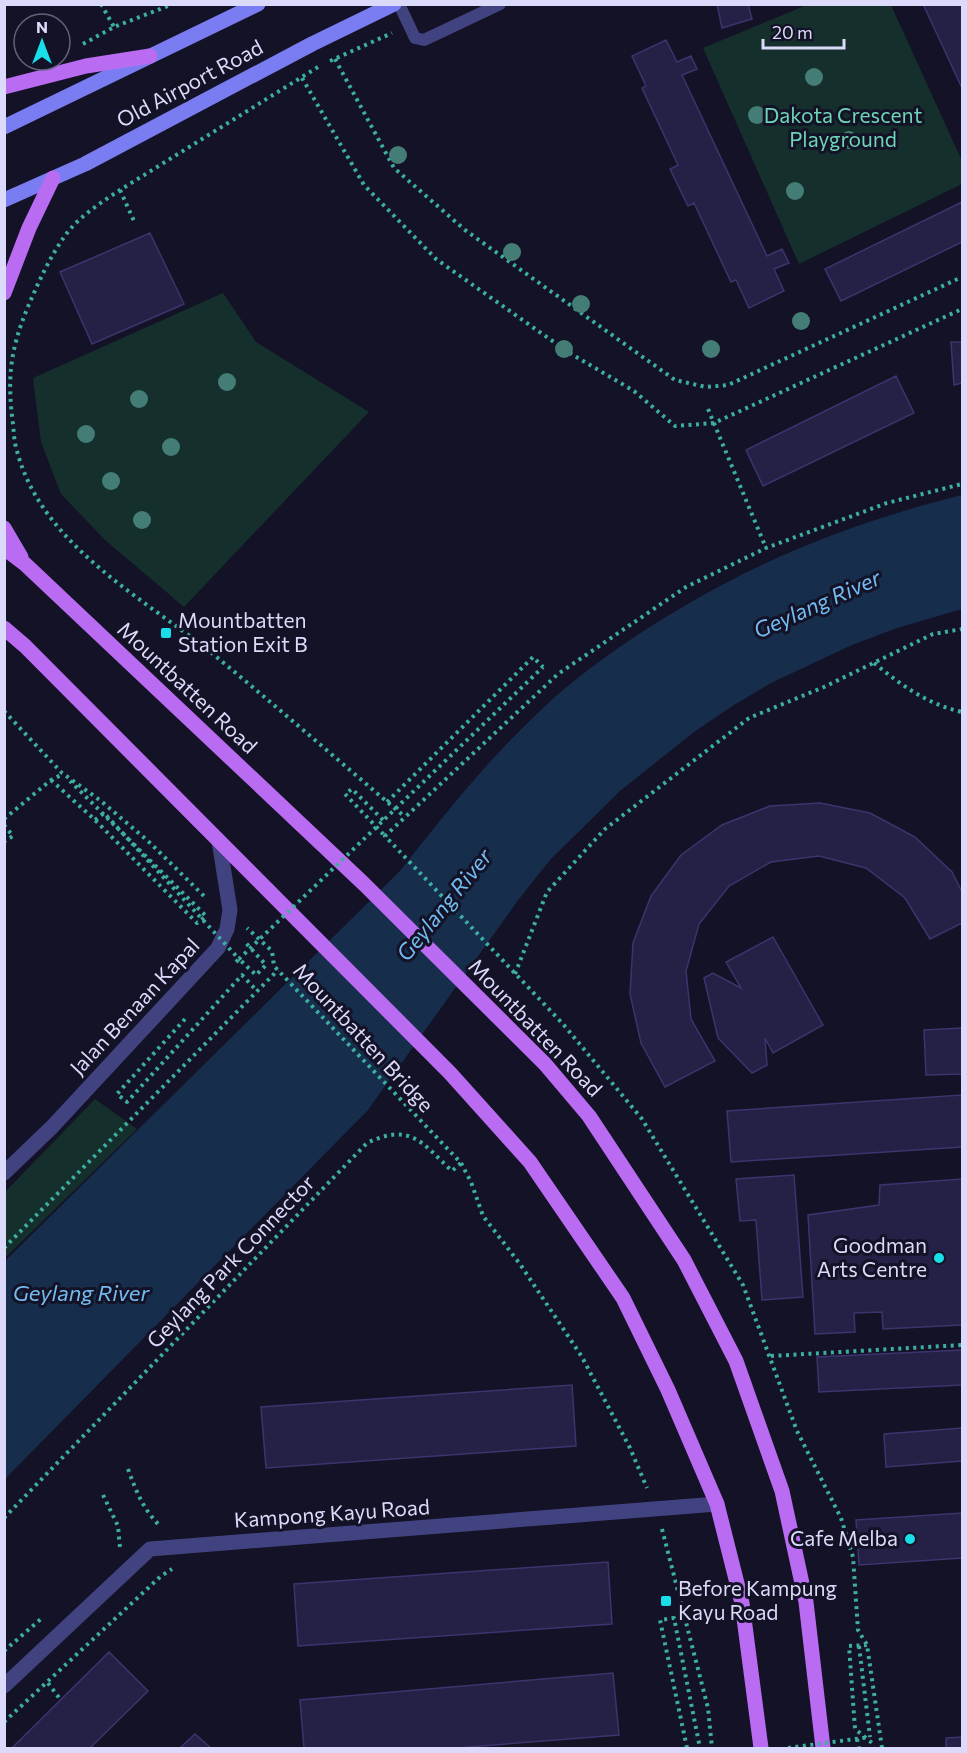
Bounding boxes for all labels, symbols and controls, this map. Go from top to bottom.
north arrow [12,12,72,72]
scale bar [763,12,844,50]
text: N [36,17,48,36]
text: 20 m [772,21,813,43]
street label: Old Airport Road [112,34,267,132]
park label: Dakota Crescent Playground [764,102,922,151]
water label: Geylang River [749,563,886,644]
place label: Mountbatten Station Exit B [178,607,308,656]
street label: Mountbatten Road [113,616,263,758]
marker: Mountbatten Station Exit B [159,626,173,640]
water label: Geylang River [390,842,498,966]
street label: Jalan Benaan Kapal [64,932,204,1080]
street label: Mountbatten Road [464,953,608,1101]
street label: Mountbatten Bridge [289,957,439,1117]
street label: Geylang Park Connector [141,1169,319,1353]
place label: Goodman Arts Centre [817,1232,927,1281]
marker: Goodman Arts Centre [932,1251,946,1265]
water label: Geylang River [13,1279,150,1306]
street label: Kampong Kayu Road [233,1493,431,1532]
place label: Cafe Melba [790,1525,898,1550]
marker: Cafe Melba [903,1532,917,1546]
place label: Before Kampung Kayu Road [678,1575,837,1624]
marker: Before Kampung Kayu Road [659,1594,673,1608]

